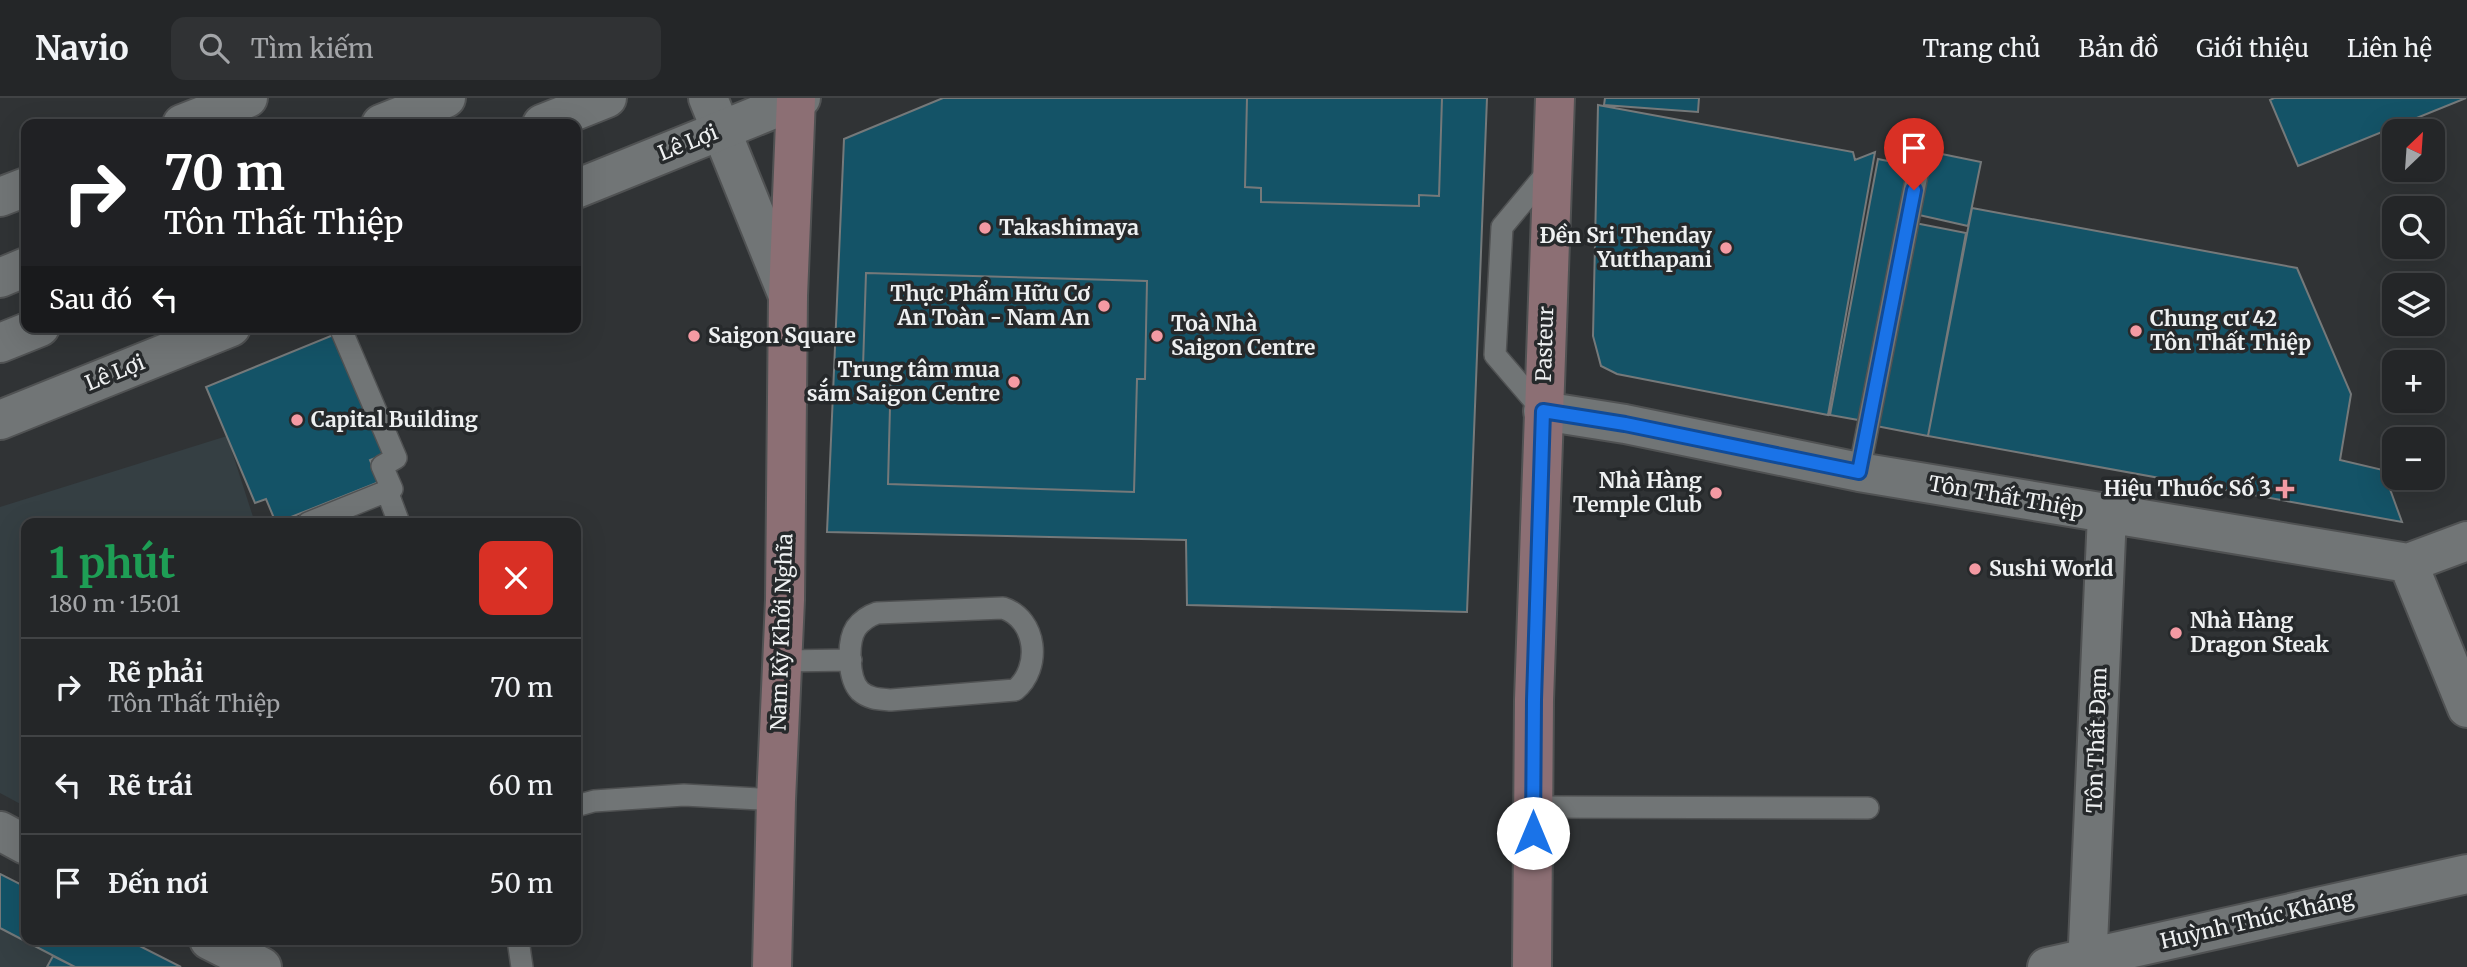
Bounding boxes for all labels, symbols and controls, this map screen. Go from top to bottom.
search box [171,17,661,80]
text: Navio [35,28,129,69]
icon: search [195,29,233,67]
text: Tìm kiếm [251,32,374,65]
text: Trang chủ [1922,33,2041,64]
text: Bản đồ [2079,33,2158,64]
text: Giới thiệu [2196,33,2309,64]
text: Liên hệ [2347,33,2432,64]
street label: Lê Lợi [654,118,722,167]
pin [1884,118,1944,190]
north arrow [2382,119,2445,182]
map controls [2382,119,2445,490]
icon: arrive [1895,129,1933,167]
text: 70 m [164,142,285,203]
icon: right [49,147,140,238]
button: search [2382,196,2445,259]
text: Tôn Thất Thiệp [164,203,403,243]
place label: Takashimaya [999,214,1139,241]
marker: Takashimaya [977,220,993,236]
place label: Đền Sri Thenday Yutthapani [1539,222,1713,273]
marker: Đền Sri Thenday Yutthapani [1718,240,1734,256]
button: layers [2382,273,2445,336]
place label: Thực Phẩm Hữu Cơ An Toàn - Nam An [890,279,1090,331]
icon: left [146,280,184,318]
text: Sau đó [49,283,132,316]
marker: Thực Phẩm Hữu Cơ An Toàn - Nam An [1096,298,1112,314]
street label: Pasteur [1530,305,1559,382]
place label: Chung cư 42 Tôn Thất Thiệp [2150,305,2311,356]
place label: Toà Nhà Saigon Centre [1171,310,1315,361]
place label: Saigon Square [708,322,856,349]
marker: Chung cư 42 Tôn Thất Thiệp [2128,323,2144,339]
marker: Saigon Square [686,328,702,344]
marker: Toà Nhà Saigon Centre [1149,328,1165,344]
street label: Lê Lợi [81,348,149,397]
button: + [2382,350,2445,413]
place label: Trung tâm mua sắm Saigon Centre [807,356,1000,407]
marker: Trung tâm mua sắm Saigon Centre [1006,374,1022,390]
place label: Capital Building [311,406,478,433]
marker: Capital Building [289,412,305,428]
button: − [2382,427,2445,490]
place label: Nhà Hàng Temple Club [1573,467,1702,518]
street label: Tôn Thất Thiệp [1926,470,2086,523]
place label: Hiệu Thuốc Số 3 [2104,475,2271,502]
marker: Hiệu Thuốc Số 3 [2277,481,2293,497]
marker: Nhà Hàng Temple Club [1708,485,1724,501]
street label: Nam Kỳ Khởi Nghĩa [765,533,798,731]
text: 1 phút [49,537,175,589]
button: close [479,541,553,615]
place label: Sushi World [1989,555,2114,582]
marker: Sushi World [1967,561,1983,577]
text: 180 m · 15:01 [49,589,181,618]
place label: Nhà Hàng Dragon Steak [2190,607,2329,658]
marker: Nhà Hàng Dragon Steak [2168,625,2184,641]
text: Rẽ phải [108,656,204,689]
street label: Tôn Thất Ðạm [2080,666,2113,813]
icon: right [49,668,87,706]
text: 70 m [490,671,553,704]
text: Tôn Thất Thiệp [108,689,280,718]
icon: left [49,766,87,804]
text: Rẽ trái [108,769,193,802]
text: 60 m [489,769,553,802]
position arrow [1496,796,1570,870]
icon: arrive [49,864,87,902]
text: Đến nơi [108,867,208,900]
text: 50 m [489,867,553,900]
street label: Huỳnh Thúc Kháng [2158,884,2356,955]

